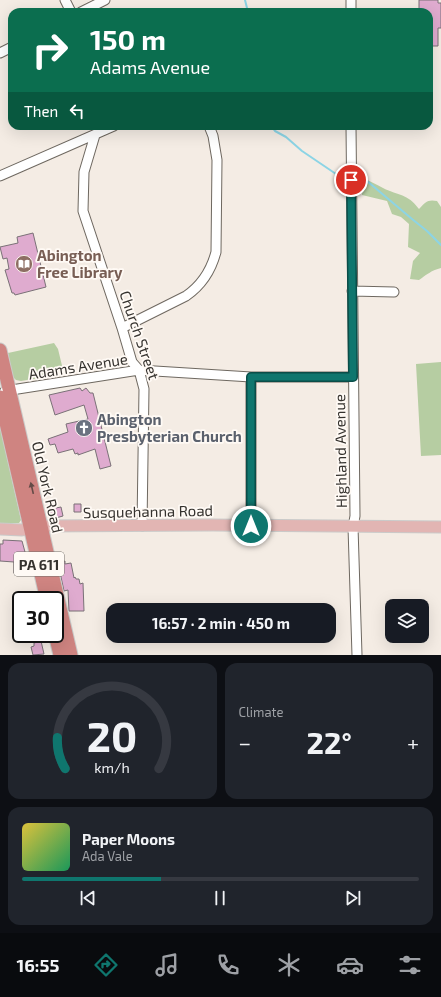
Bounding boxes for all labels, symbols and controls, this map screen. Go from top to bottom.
text: 150 m [90,22,166,56]
icon: right [24,24,76,76]
text: Adams Avenue [90,56,210,78]
icon: left [66,100,88,122]
text: Then [24,102,58,120]
pin [334,163,368,197]
icon: arrive [340,169,362,191]
place label: Abington Free Library [37,246,123,282]
library icon: Abington Free Library [14,254,34,274]
street label: Church Street [116,288,164,382]
street label: Adams Avenue [27,349,129,383]
street label: Highland Avenue [330,394,350,508]
place label: Abington Presbyterian Church [97,410,242,446]
church icon: Abington Presbyterian Church [74,418,94,438]
street label: Old York Road [29,439,67,535]
one-way arrow [29,482,35,494]
street label: Susquehanna Road [83,501,213,521]
position arrow [230,505,272,547]
road number: PA 611 [14,552,64,576]
speed limit sign: 30 [12,591,64,643]
map controls [385,599,429,643]
button: layers [385,599,429,643]
text: 16:57 · 2 min · 450 m [152,614,290,632]
text: Climate [239,704,283,720]
text: 20 [87,710,137,760]
text: 22° [307,724,352,760]
text: − [239,729,251,755]
text: + [407,729,419,755]
text: km/h [95,759,130,776]
text: Paper Moons [82,830,175,848]
text: Ada Vale [82,848,133,864]
icon: previous [77,887,99,909]
icon: pause [209,887,231,909]
icon: next [342,887,364,909]
icon: directions [92,951,120,979]
icon: music [153,951,181,979]
icon: phone [214,951,242,979]
icon: climate [275,951,303,979]
icon: car [336,951,364,979]
icon: filters [396,951,424,979]
text: 16:55 [16,954,59,976]

